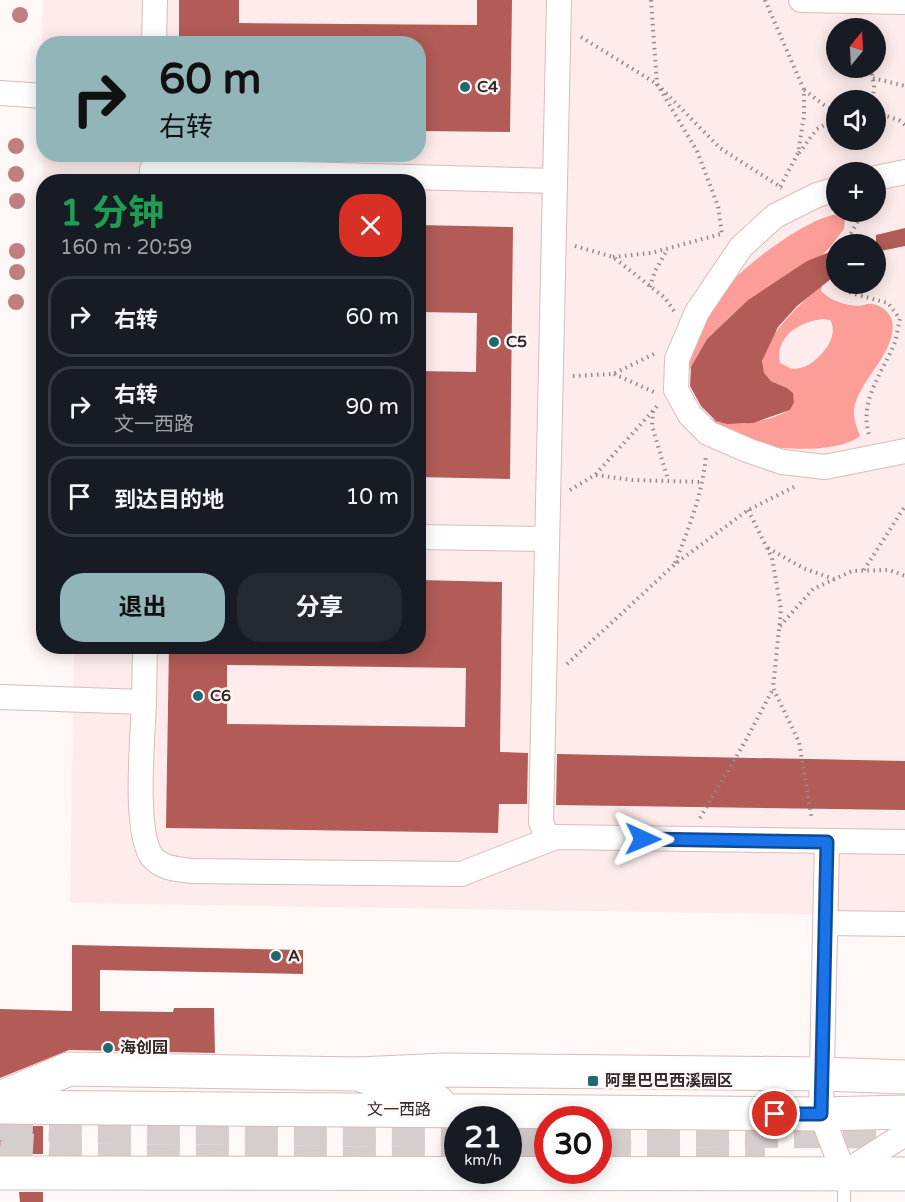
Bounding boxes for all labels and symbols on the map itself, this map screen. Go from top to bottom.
north arrow [826,18,886,78]
place label: C4 [477,77,498,97]
marker: C4 [458,80,472,94]
place label: C5 [506,332,527,352]
marker: C5 [487,335,501,349]
place label: C6 [210,686,231,706]
marker: C6 [191,689,205,703]
position arrow [611,807,675,871]
place label: A [288,946,300,966]
marker: A [269,949,283,963]
place label: 海创园 [120,1038,168,1058]
marker: 海创园 [101,1041,115,1055]
place label: 阿里巴巴西溪园区 [605,1071,733,1091]
marker: 阿里巴巴西溪园区 [586,1074,600,1088]
pin [749,1088,800,1139]
street label: 文一西路 [367,1100,431,1120]
speed limit sign: 30 [534,1106,612,1184]

